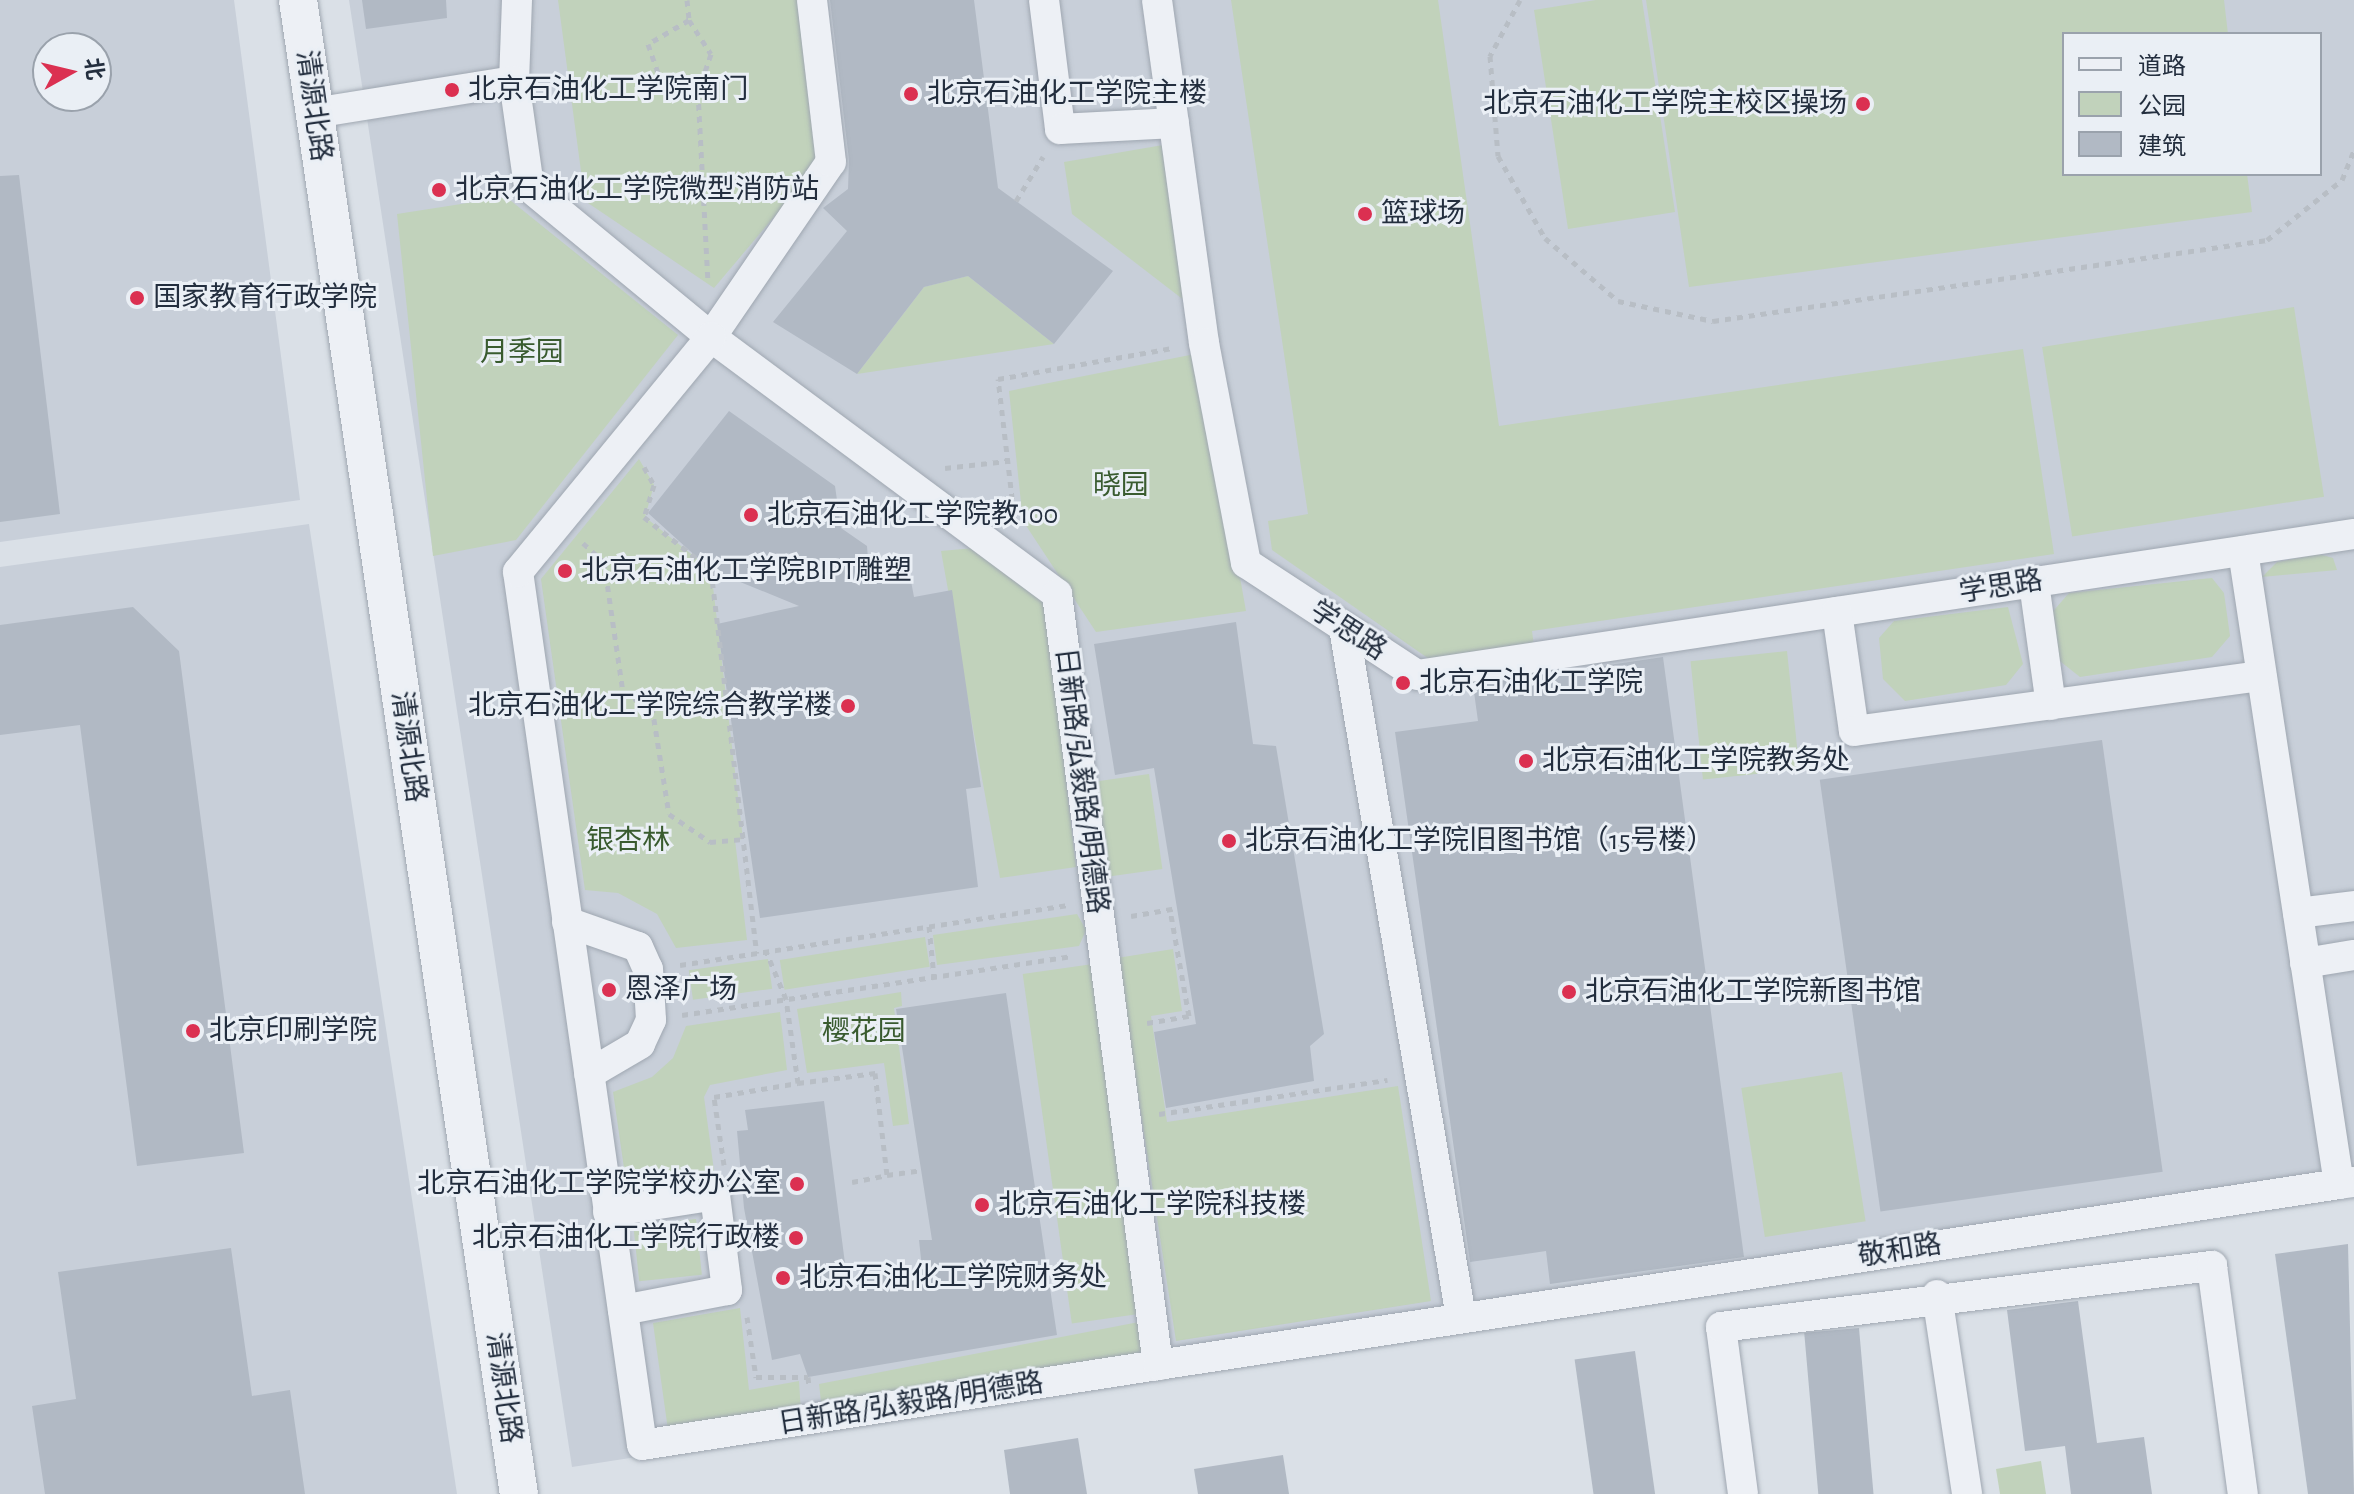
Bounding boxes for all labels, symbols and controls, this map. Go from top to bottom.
north arrow [32,32,112,112]
legend [2062,32,2322,176]
street label: 清源北路 [289,48,337,164]
text: 道路 [2138,55,2186,79]
text: 北 [81,56,106,81]
place label: 北京石油化工学院南门 [468,73,748,107]
place label: 北京石油化工学院主楼 [927,77,1207,111]
marker: 北京石油化工学院南门 [443,81,461,99]
marker: 北京石油化工学院主楼 [902,85,920,103]
place label: 北京石油化工学院主校区操场 [1483,87,1847,121]
marker: 北京石油化工学院主校区操场 [1854,95,1872,113]
text: 公园 [2138,95,2186,119]
text: 建筑 [2138,135,2186,159]
place label: 北京石油化工学院微型消防站 [455,173,819,207]
marker: 北京石油化工学院微型消防站 [430,181,448,199]
place label: 篮球场 [1381,197,1465,231]
marker: 篮球场 [1356,205,1374,223]
place label: 国家教育行政学院 [153,281,377,315]
marker: 国家教育行政学院 [128,289,146,307]
park label: 月季园 [480,336,564,370]
park label: 晓园 [1093,469,1149,503]
place label: 北京石油化工学院教100 [767,498,1058,532]
marker: 北京石油化工学院教100 [742,506,760,524]
place label: 北京石油化工学院BIPT雕塑 [581,554,912,588]
marker: 北京石油化工学院BIPT雕塑 [556,562,574,580]
street label: 学思路 [1957,564,2045,610]
street label: 学思路 [1304,594,1392,668]
street label: 日新路/弘毅路/明德路 [1048,646,1114,916]
place label: 北京石油化工学院 [1419,666,1643,700]
marker: 北京石油化工学院 [1394,674,1412,692]
street label: 清源北路 [384,689,432,805]
place label: 北京石油化工学院综合教学楼 [468,689,832,723]
marker: 北京石油化工学院综合教学楼 [839,697,857,715]
place label: 北京石油化工学院教务处 [1542,744,1850,778]
marker: 北京石油化工学院教务处 [1517,752,1535,770]
park label: 银杏林 [586,824,670,858]
place label: 北京石油化工学院旧图书馆（15号楼） [1245,824,1714,858]
marker: 北京石油化工学院旧图书馆（15号楼） [1220,832,1238,850]
place label: 恩泽广场 [625,973,737,1007]
place label: 北京石油化工学院新图书馆 [1585,975,1921,1009]
marker: 恩泽广场 [600,981,618,999]
marker: 北京石油化工学院新图书馆 [1560,983,1578,1001]
place label: 北京印刷学院 [209,1014,377,1048]
park label: 樱花园 [822,1015,906,1049]
marker: 北京印刷学院 [184,1022,202,1040]
place label: 北京石油化工学院学校办公室 [417,1167,781,1201]
marker: 北京石油化工学院学校办公室 [788,1175,806,1193]
place label: 北京石油化工学院科技楼 [998,1188,1306,1222]
marker: 北京石油化工学院科技楼 [973,1196,991,1214]
place label: 北京石油化工学院行政楼 [472,1221,780,1255]
street label: 敬和路 [1856,1228,1944,1274]
marker: 北京石油化工学院行政楼 [787,1229,805,1247]
place label: 北京石油化工学院财务处 [799,1261,1107,1295]
marker: 北京石油化工学院财务处 [774,1269,792,1287]
street label: 清源北路 [479,1330,527,1446]
street label: 日新路/弘毅路/明德路 [776,1366,1046,1442]

